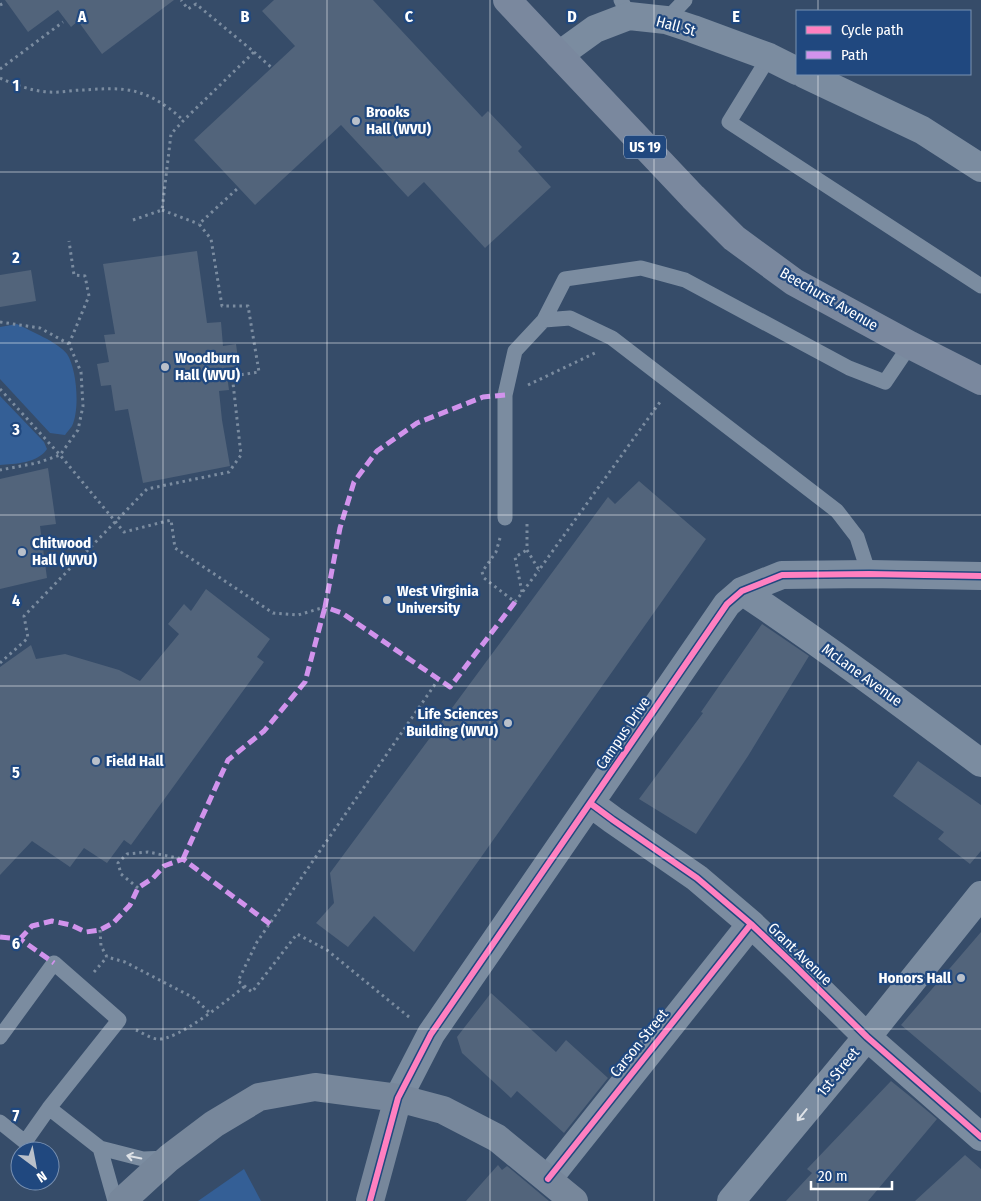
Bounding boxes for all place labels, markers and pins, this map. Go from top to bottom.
place label: Brooks Hall (WVU) [366,103,431,138]
marker: Brooks Hall (WVU) [350,115,362,127]
place label: Woodburn Hall (WVU) [175,349,240,384]
marker: Woodburn Hall (WVU) [159,361,171,373]
place label: Chitwood Hall (WVU) [32,534,97,569]
marker: Chitwood Hall (WVU) [16,546,28,558]
place label: West Virginia University [397,582,479,617]
marker: West Virginia University [381,594,393,606]
place label: Life Sciences Building (WVU) [406,705,498,740]
marker: Life Sciences Building (WVU) [502,717,514,729]
place label: Field Hall [106,752,165,770]
marker: Field Hall [90,755,102,767]
place label: Honors Hall [879,969,952,987]
marker: Honors Hall [955,972,967,984]

